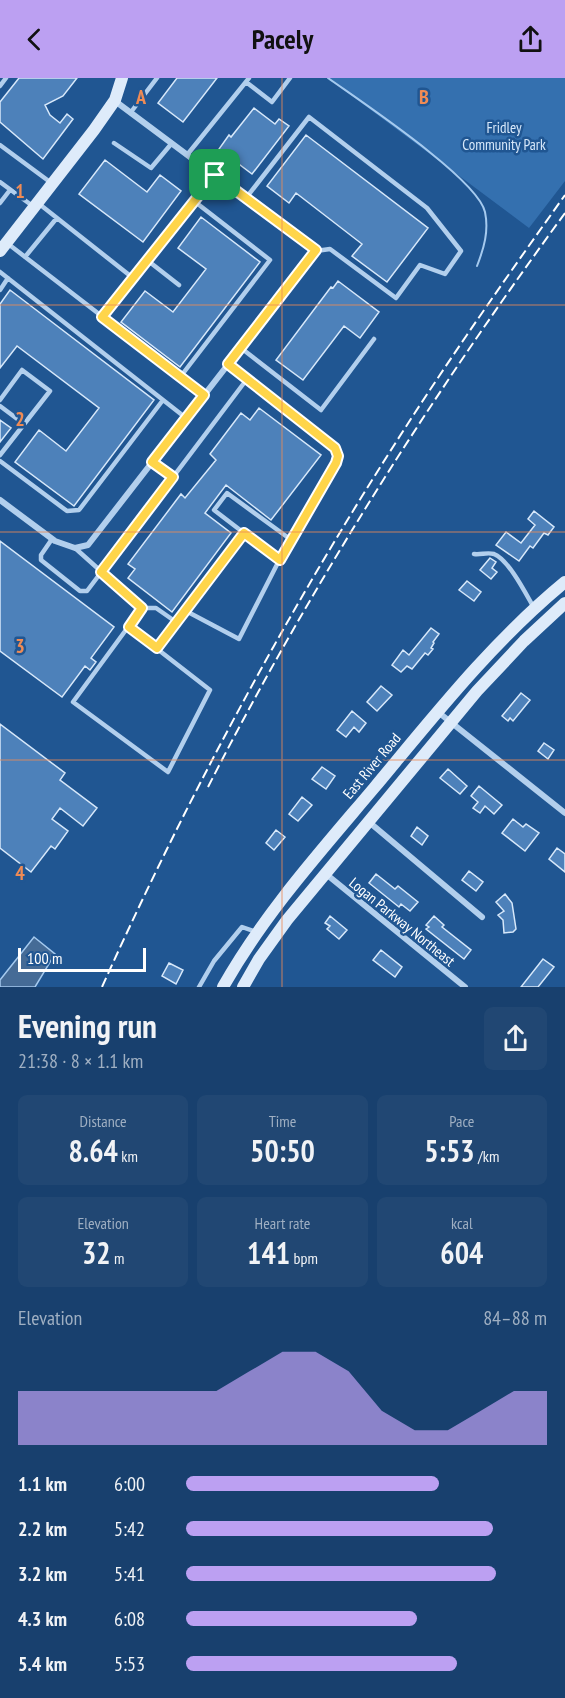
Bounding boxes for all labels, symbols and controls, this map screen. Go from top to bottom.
text: Pacely [252,22,313,56]
icon: back [18,23,51,56]
icon: share [514,23,547,56]
text: A [135,84,147,110]
text: B [419,84,429,110]
park label: Fridley Community Park [462,118,546,154]
pin [189,149,240,200]
icon: arrive [198,158,231,191]
text: 1 [15,178,25,204]
text: 2 [15,406,25,432]
text: 3 [15,633,25,659]
street label: East River Road [339,729,405,802]
text: 4 [15,860,25,886]
street label: Logan Parkway Northeast [345,873,459,970]
scale bar [18,945,146,972]
text: 100 m [27,948,62,968]
text: Evening run [18,1004,157,1047]
button: share [484,1007,547,1070]
text: 21:38 · 8 × 1.1 km [18,1048,143,1074]
text: Distance [80,1111,127,1131]
text: Time [269,1111,296,1131]
text: Pace [449,1111,474,1131]
text: 8.64 [68,1131,118,1170]
text: 50:50 [250,1131,315,1170]
text: 5:53 [424,1131,475,1170]
text: km [118,1146,138,1166]
text: /km [475,1146,499,1166]
text: Elevation [77,1213,129,1233]
text: Heart rate [255,1213,310,1233]
text: kcal [451,1213,473,1233]
text: 32 [82,1233,111,1272]
text: 141 [247,1233,290,1272]
text: 604 [440,1233,483,1272]
text: m [111,1248,124,1268]
text: bpm [290,1248,318,1268]
text: Elevation [18,1305,82,1331]
text: 84–88 m [483,1305,547,1331]
text: 1.1 km [18,1471,67,1497]
text: 6:00 [114,1471,145,1497]
text: 2.2 km [18,1516,67,1542]
text: 5:42 [114,1516,145,1542]
text: 3.2 km [18,1561,67,1587]
text: 5:41 [114,1561,145,1587]
text: 4.3 km [18,1606,67,1632]
text: 6:08 [114,1606,145,1632]
text: 5.4 km [18,1651,67,1677]
text: 5:53 [114,1651,145,1677]

